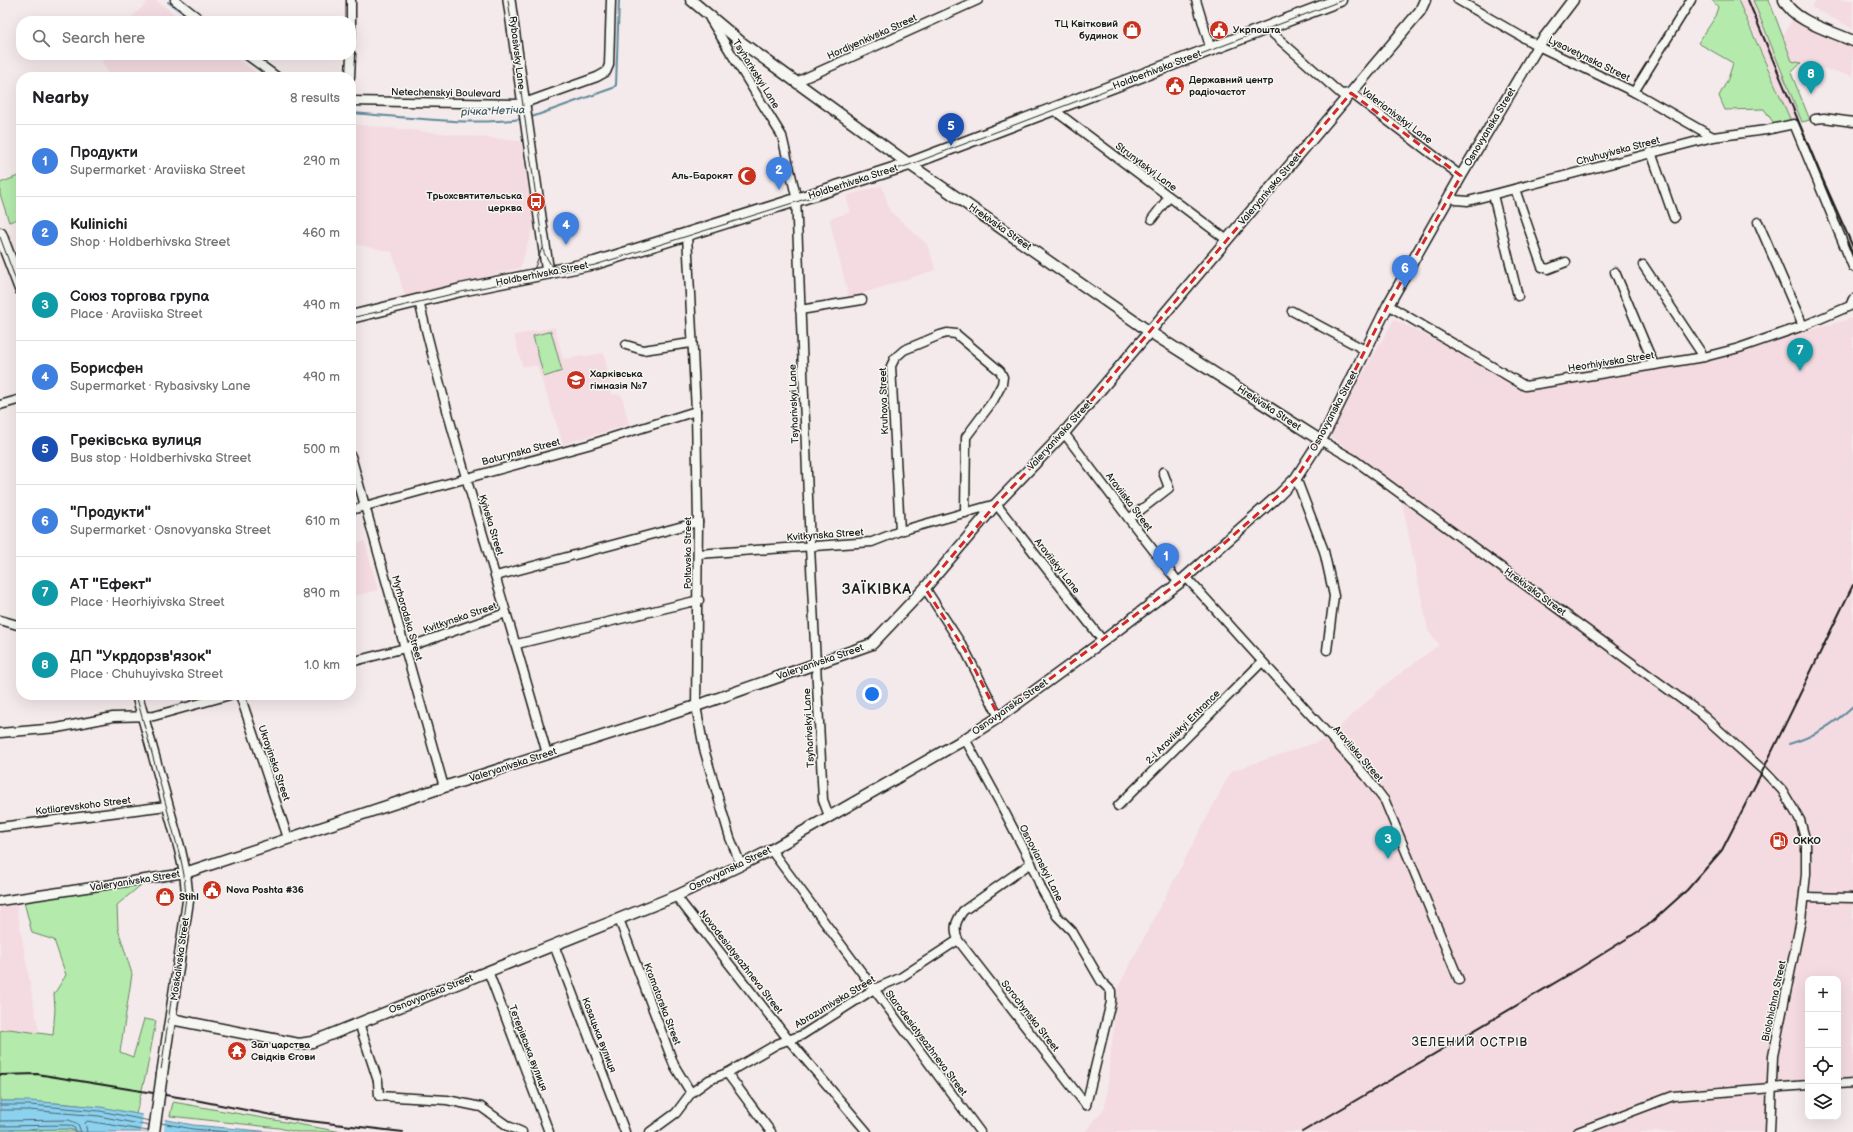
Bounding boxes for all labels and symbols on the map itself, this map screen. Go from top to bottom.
street label: Hordiyenkivska Street [825,12,919,62]
street label: Rybasivsky Lane [507,15,527,91]
place label: ТЦ Квітковий будинок [1054,18,1119,42]
shop icon: ТЦ Квітковий будинок [1121,19,1143,41]
public building icon: Укрпошта [1208,19,1230,41]
place label: Укрпошта [1233,24,1281,36]
street label: Lysavetynska Street [1546,34,1632,84]
street label: Tsyharivskyi Lane [730,37,782,111]
street label: Holdberhivska Street [1111,48,1203,92]
pin: 8 [1798,61,1824,94]
place label: Державний центр радіочастот [1189,74,1274,98]
public building icon: Державний центр радіочастот [1164,75,1186,97]
street label: Valerianivskyi Lane [1359,85,1435,147]
street label: Osnovyanska Street [1462,85,1518,169]
street label: Netechenskyi Boulevard [391,86,501,100]
water label: річка Нетіча [460,103,526,119]
pin: 5 [938,113,964,146]
street label: Chuhuyivska Street [1575,134,1661,168]
street label: Strunytskyi Lane [1113,140,1179,194]
street label: Valeryanivska Street [1236,150,1304,228]
pin: 2 [766,157,792,190]
street label: Holdberhivska Street [807,162,899,202]
mosque icon: Аль-Барокят [736,165,758,187]
place label: Аль-Барокят [671,170,733,182]
place label: Трьохсвятительська церква [426,190,522,214]
bus stop icon: Трьохсвятительська церква [525,191,547,213]
street label: Hrekivska Street [966,201,1034,253]
pin: 4 [553,212,579,245]
pin: 6 [1392,255,1418,288]
street label: Holdberhivska Street [495,259,589,289]
pin: 7 [1787,338,1813,371]
street label: Heorhiyivska Street [1567,349,1655,375]
street label: Tsyharivskyi Lane [787,364,801,444]
street label: Kruhova Street [877,367,891,435]
place label: Харківська гімназія №7 [589,368,648,392]
school or university icon: Харківська гімназія №7 [565,369,587,391]
street label: Osnovyanska Street [1308,369,1360,453]
street label: Hrekivska Street [1235,383,1303,433]
street label: Valeryanivska Street [1025,397,1095,473]
street label: Baturynska Street [480,436,562,468]
street label: Araviiska Street [1103,470,1155,534]
street label: Kyivska Street [476,493,506,557]
street label: Poltavska Street [682,517,694,589]
street label: Kvitkynska Street [786,526,864,544]
street label: Araviiskyi Lane [1032,536,1082,596]
pin: 1 [1153,543,1179,576]
street label: Hrekivska Street [1502,566,1568,618]
street label: Myrhorodska Street [389,574,425,662]
district label: ЗАЇКІВКА [842,579,912,598]
street label: Kvitkynska Street [422,600,498,636]
street label: Valeryanivska Street [775,642,865,682]
street label: Osnovyanska Street [970,676,1050,738]
your location [862,684,882,704]
street label: 2-i Araviiskyi Entrance [1143,687,1223,767]
street label: Tsyharivskyi Lane [801,688,817,768]
street label: Ukrayinska Street [255,724,293,802]
street label: Araviiska Street [1331,724,1385,784]
street label: Valeryanivska Street [468,745,558,785]
street label: Kotliarevskoho Street [35,794,131,818]
street label: Osnovianskyi Lane [1016,823,1066,903]
pin: 3 [1375,826,1401,859]
fuel station icon: OKKO [1768,830,1790,852]
place label: OKKO [1793,835,1822,847]
street label: Osnovyanska Street [687,844,773,894]
street label: Valeryanivska Street [89,868,181,894]
public building icon: Nova Poshta #36 [201,879,223,901]
place label: Nova Poshta #36 [226,884,304,896]
shop icon: Stihl [154,886,176,908]
place label: Stihl [179,891,199,903]
street label: Novodesiatysazhneva Street [697,908,785,1016]
street label: Moskalivska Street [168,917,192,1001]
street label: Biolohichna Street [1760,959,1788,1043]
street label: Kramatorska Street [641,961,683,1047]
street label: Osnovyanska Street [387,972,475,1016]
street label: Abrazumivska Street [793,973,877,1031]
street label: Sorochynska Street [998,978,1062,1054]
street label: Starodesiatysazhneva Street [883,988,969,1098]
street label: Козацька вулиця [579,996,619,1075]
street label: Тетерівська вулиця [506,1003,550,1093]
district label: ЗЕЛЕНИЙ ОСТРІВ [1412,1035,1528,1050]
place label: Зал царства Свідків Єгови [251,1039,316,1063]
temple icon: Зал царства Свідків Єгови [226,1040,248,1062]

